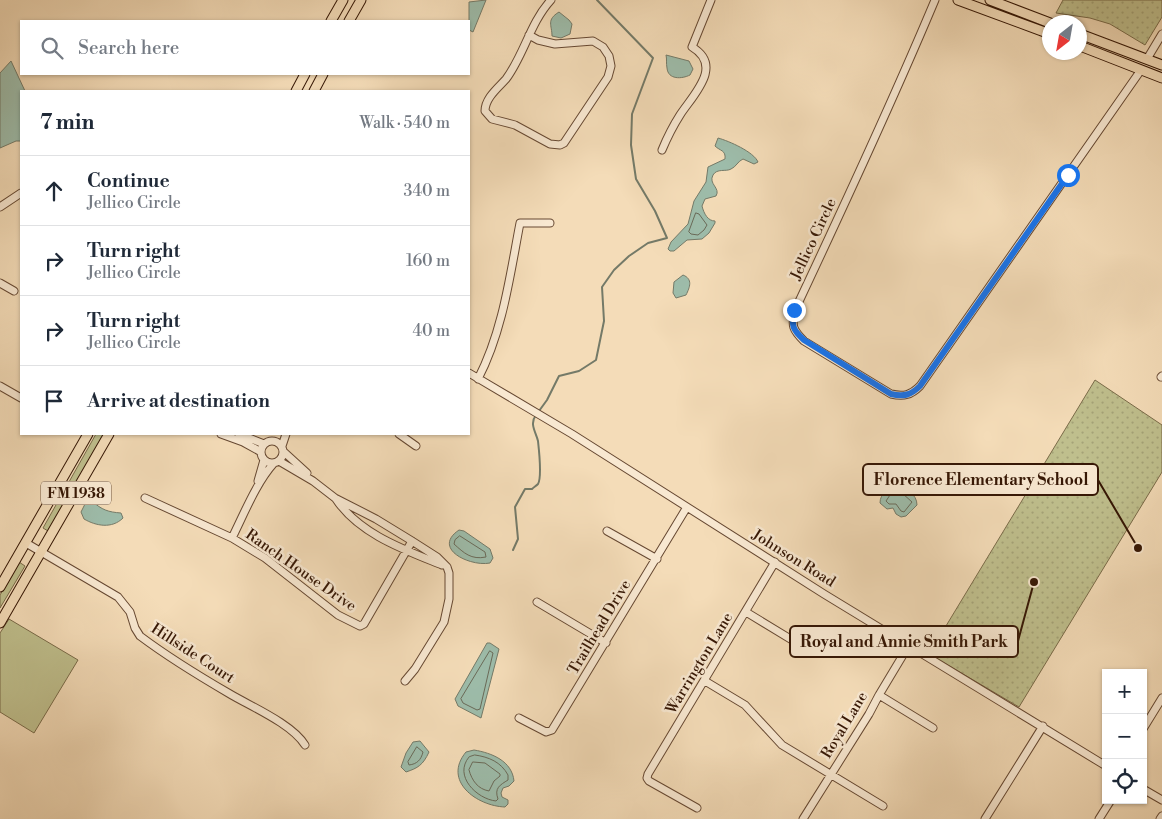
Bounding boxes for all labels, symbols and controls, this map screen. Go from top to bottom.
north arrow [1042,15,1087,60]
search box [20,20,470,75]
icon: search [38,34,66,62]
text: Search here [78,36,179,60]
text: 7 min [40,110,94,136]
text: Walk · 540 m [360,113,450,133]
route start [1057,164,1080,187]
text: Continue [87,169,170,193]
icon: ahead [40,177,68,205]
text: 340 m [403,181,450,201]
text: Jellico Circle [87,193,181,213]
street label: Jellico Circle [786,195,841,284]
text: Turn right [87,239,180,263]
icon: right [40,247,68,275]
text: 160 m [406,251,450,271]
text: Jellico Circle [87,263,181,283]
route end [783,299,806,322]
text: Turn right [87,309,180,333]
icon: right [40,317,68,345]
text: 40 m [413,321,450,341]
text: Jellico Circle [87,333,181,353]
icon: arrive [40,387,68,415]
text: Arrive at destination [87,389,270,413]
callout: Florence Elementary School [863,464,1098,495]
text: Florence Elementary School [873,470,1089,490]
road number: FM 1938 [41,482,111,504]
street label: Ranch House Drive [242,525,360,616]
street label: Johnson Road [748,525,839,592]
street label: Trailhead Drive [564,576,635,678]
street label: Warrington Lane [661,609,737,718]
street label: Hillside Court [147,619,239,688]
callout: Royal and Annie Smith Park [790,626,1018,657]
text: Royal and Annie Smith Park [800,632,1009,652]
map controls [1102,669,1147,804]
button: + [1102,669,1147,714]
street label: Royal Lane [817,688,872,762]
button: − [1102,714,1147,759]
button: locate [1102,759,1147,804]

